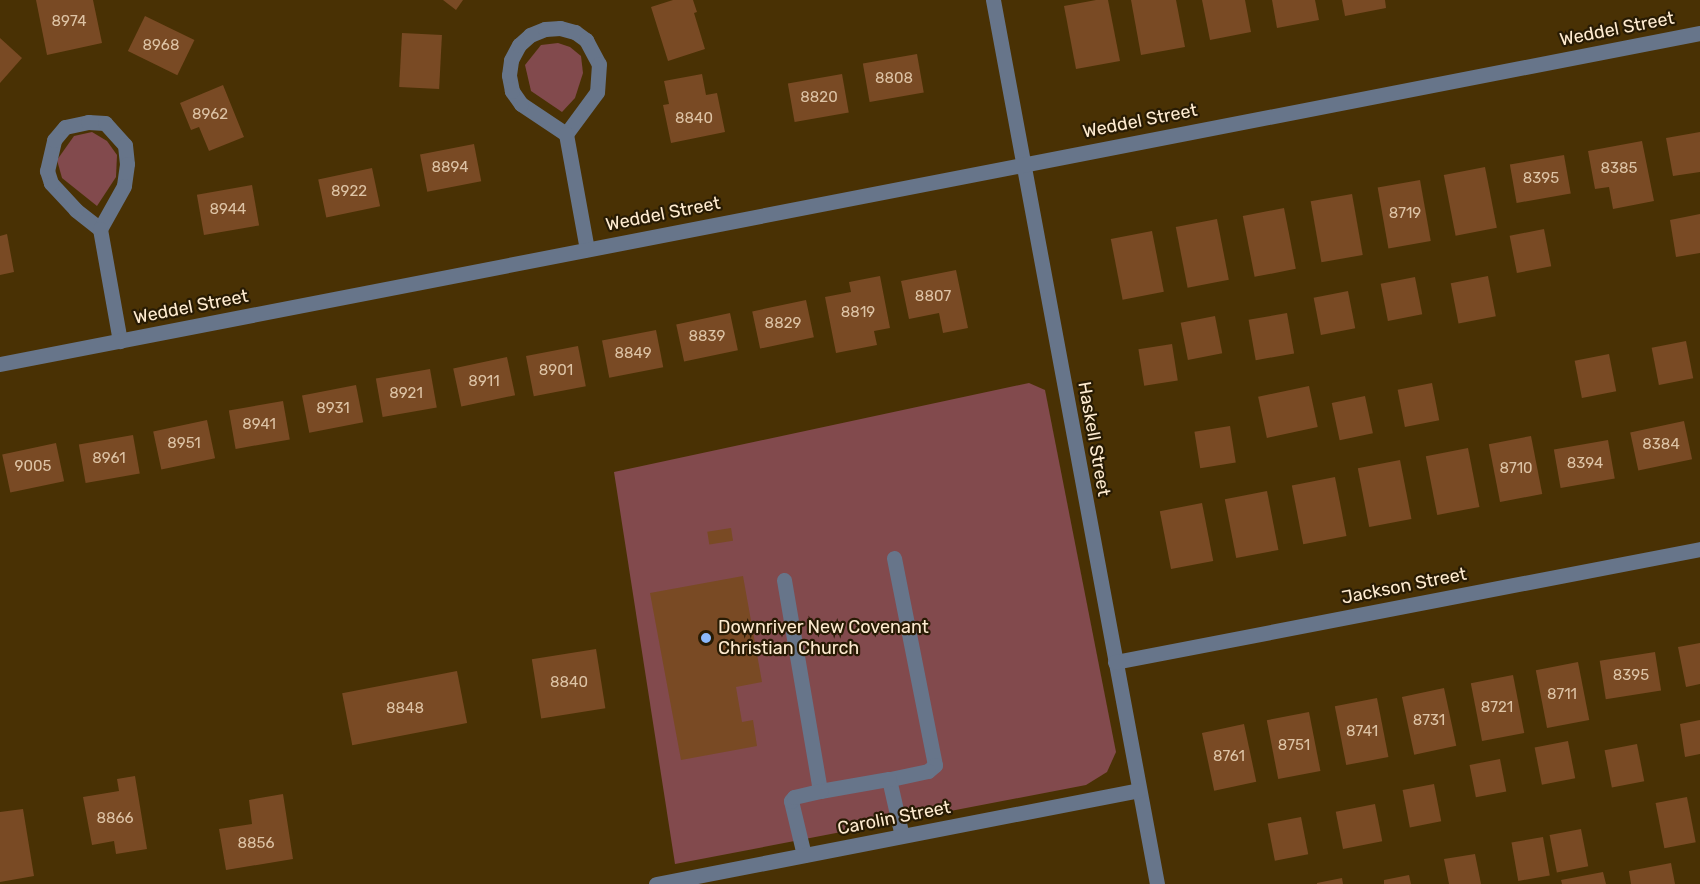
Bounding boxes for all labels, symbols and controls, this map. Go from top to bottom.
street label: Weddel Street [1558,7,1676,51]
house number: 8974 [52,13,86,31]
house number: 8968 [143,37,179,55]
house number: 8808 [875,70,913,88]
house number: 8820 [800,89,838,107]
street label: Weddel Street [1081,99,1199,143]
house number: 8962 [192,106,228,124]
house number: 8840 [675,110,713,128]
house number: 8894 [431,159,469,177]
house number: 8385 [1600,160,1638,178]
house number: 8395 [1523,170,1559,188]
house number: 8922 [331,183,367,201]
street label: Weddel Street [604,192,722,236]
house number: 8944 [210,201,246,219]
house number: 8719 [1389,205,1421,223]
street label: Weddel Street [132,285,250,329]
house number: 8807 [915,288,951,306]
house number: 8819 [841,304,875,322]
house number: 8829 [765,315,801,333]
house number: 8839 [689,328,725,346]
house number: 8849 [614,345,652,363]
house number: 8901 [539,362,573,380]
house number: 8911 [468,373,500,391]
street label: Haskell Street [1073,380,1115,498]
house number: 8921 [389,385,423,403]
house number: 8931 [316,400,350,418]
house number: 8941 [242,416,276,434]
house number: 8951 [167,435,201,453]
house number: 8384 [1642,436,1680,454]
house number: 8961 [92,450,126,468]
house number: 8394 [1567,455,1603,473]
house number: 9005 [15,458,51,476]
house number: 8710 [1499,460,1533,478]
street label: Jackson Street [1340,563,1468,609]
place label: Downriver New Covenant Christian Church [718,617,930,660]
marker: Downriver New Covenant Christian Church [699,631,713,645]
house number: 8395 [1613,667,1649,685]
house number: 8840 [550,674,588,692]
house number: 8711 [1547,686,1577,704]
house number: 8721 [1481,699,1513,717]
house number: 8848 [386,700,424,718]
house number: 8731 [1413,712,1445,730]
house number: 8741 [1346,723,1378,741]
house number: 8751 [1278,737,1310,755]
house number: 8761 [1213,748,1245,766]
street label: Carolin Street [835,796,953,840]
house number: 8866 [96,810,134,828]
house number: 8856 [237,835,275,853]

